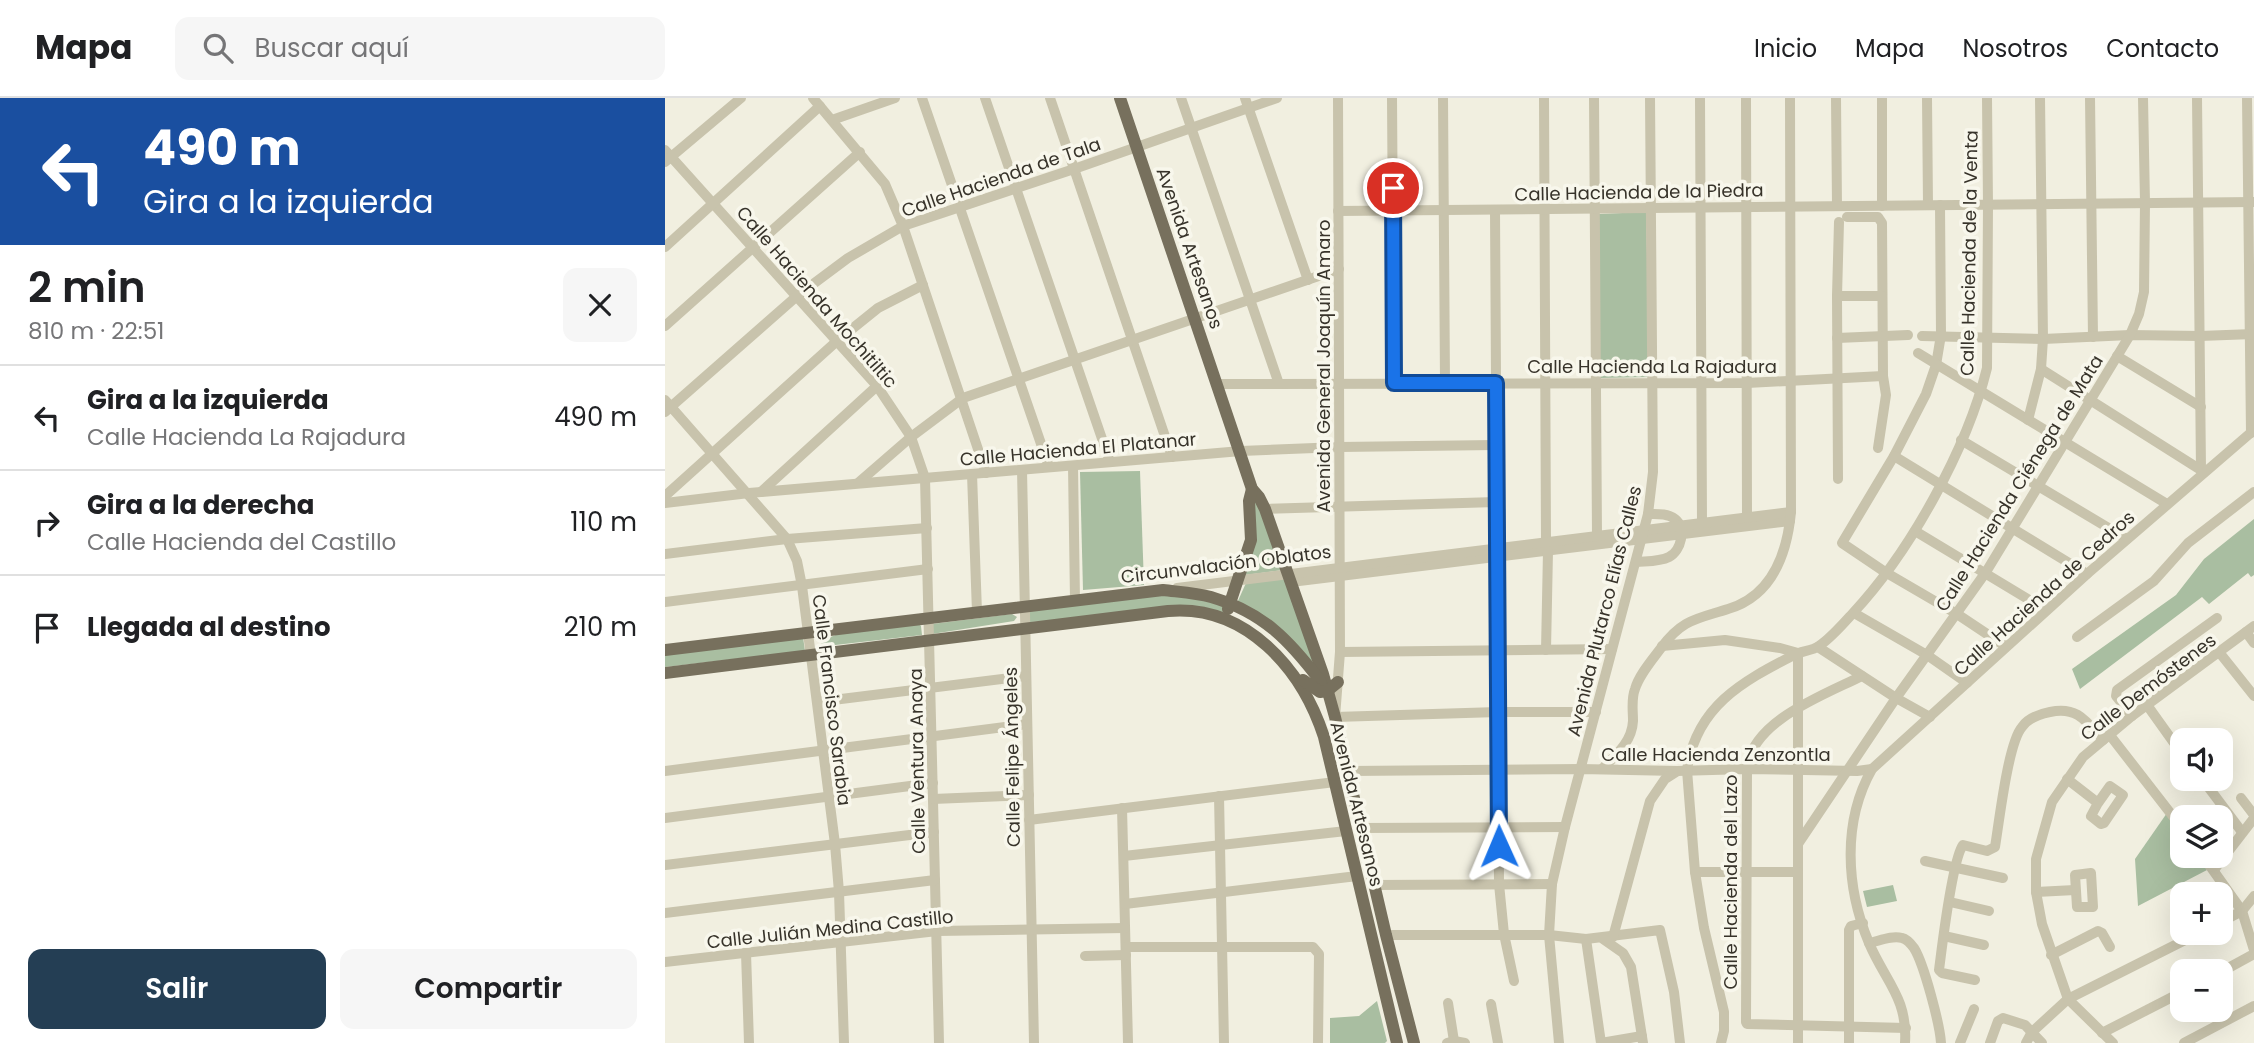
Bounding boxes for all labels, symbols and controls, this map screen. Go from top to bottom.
search box [175,17,665,80]
text: Mapa [35,24,133,71]
icon: search [199,29,237,67]
text: Buscar aquí [255,30,409,66]
text: Inicio [1754,32,1817,65]
text: Mapa [1855,32,1924,65]
text: Nosotros [1962,32,2068,65]
text: Contacto [2106,32,2219,65]
text: 490 m [143,114,301,182]
icon: left [28,126,119,217]
street label: Calle Hacienda de la Venta [1954,130,1984,376]
street label: Calle Hacienda de Tala [898,131,1104,223]
pin [1363,158,1423,218]
street label: Avenida Artesanos [1151,164,1229,332]
icon: arrive [1374,169,1412,207]
street label: Calle Hacienda de la Piedra [1514,177,1764,207]
text: Gira a la izquierda [143,179,434,224]
street label: Calle Hacienda Mochitiltic [731,201,903,394]
street label: Avenida General Joaquín Amaro [1311,219,1336,513]
text: 2 min [28,258,146,317]
button: close [563,268,637,342]
text: 810 m · 22:51 [28,315,164,347]
street label: Calle Hacienda Ciénega de Mata [1929,350,2109,616]
street label: Calle Hacienda La Rajadura [1527,354,1777,379]
text: Gira a la izquierda [87,382,329,418]
icon: left [28,399,66,437]
text: 490 m [554,399,637,435]
text: Calle Hacienda La Rajadura [87,421,406,453]
street label: Calle Hacienda El Platanar [959,426,1198,472]
street label: Avenida Plutarco Elías Calles [1561,483,1647,739]
text: Gira a la derecha [87,487,315,523]
icon: right [28,504,66,542]
text: 110 m [570,504,637,540]
street label: Calle Hacienda de Cedros [1948,505,2140,681]
text: Calle Hacienda del Castillo [87,526,396,558]
street label: Circunvalación Oblatos [1120,539,1332,589]
street label: Calle Francisco Sarabia [807,593,857,807]
icon: arrive [28,609,66,647]
text: Llegada al destino [87,609,331,645]
text: 210 m [564,609,637,645]
street label: Calle Demóstenes [2075,628,2221,746]
street label: Calle Felipe Ángeles [998,667,1026,847]
street label: Calle Ventura Anaya [903,668,931,854]
street label: Avenida Artesanos [1324,719,1390,889]
map controls [2170,728,2233,1022]
button: sound [2170,728,2233,791]
street label: Calle Hacienda Zenzontla [1601,742,1831,767]
street label: Calle Hacienda del Lazo [1718,775,1743,989]
button: layers [2170,805,2233,868]
position arrow [1462,809,1536,883]
button: + [2170,882,2233,945]
street label: Calle Julián Medina Castillo [705,904,955,954]
button: Salir [28,949,326,1029]
button: Compartir [340,949,637,1029]
button: − [2170,959,2233,1022]

